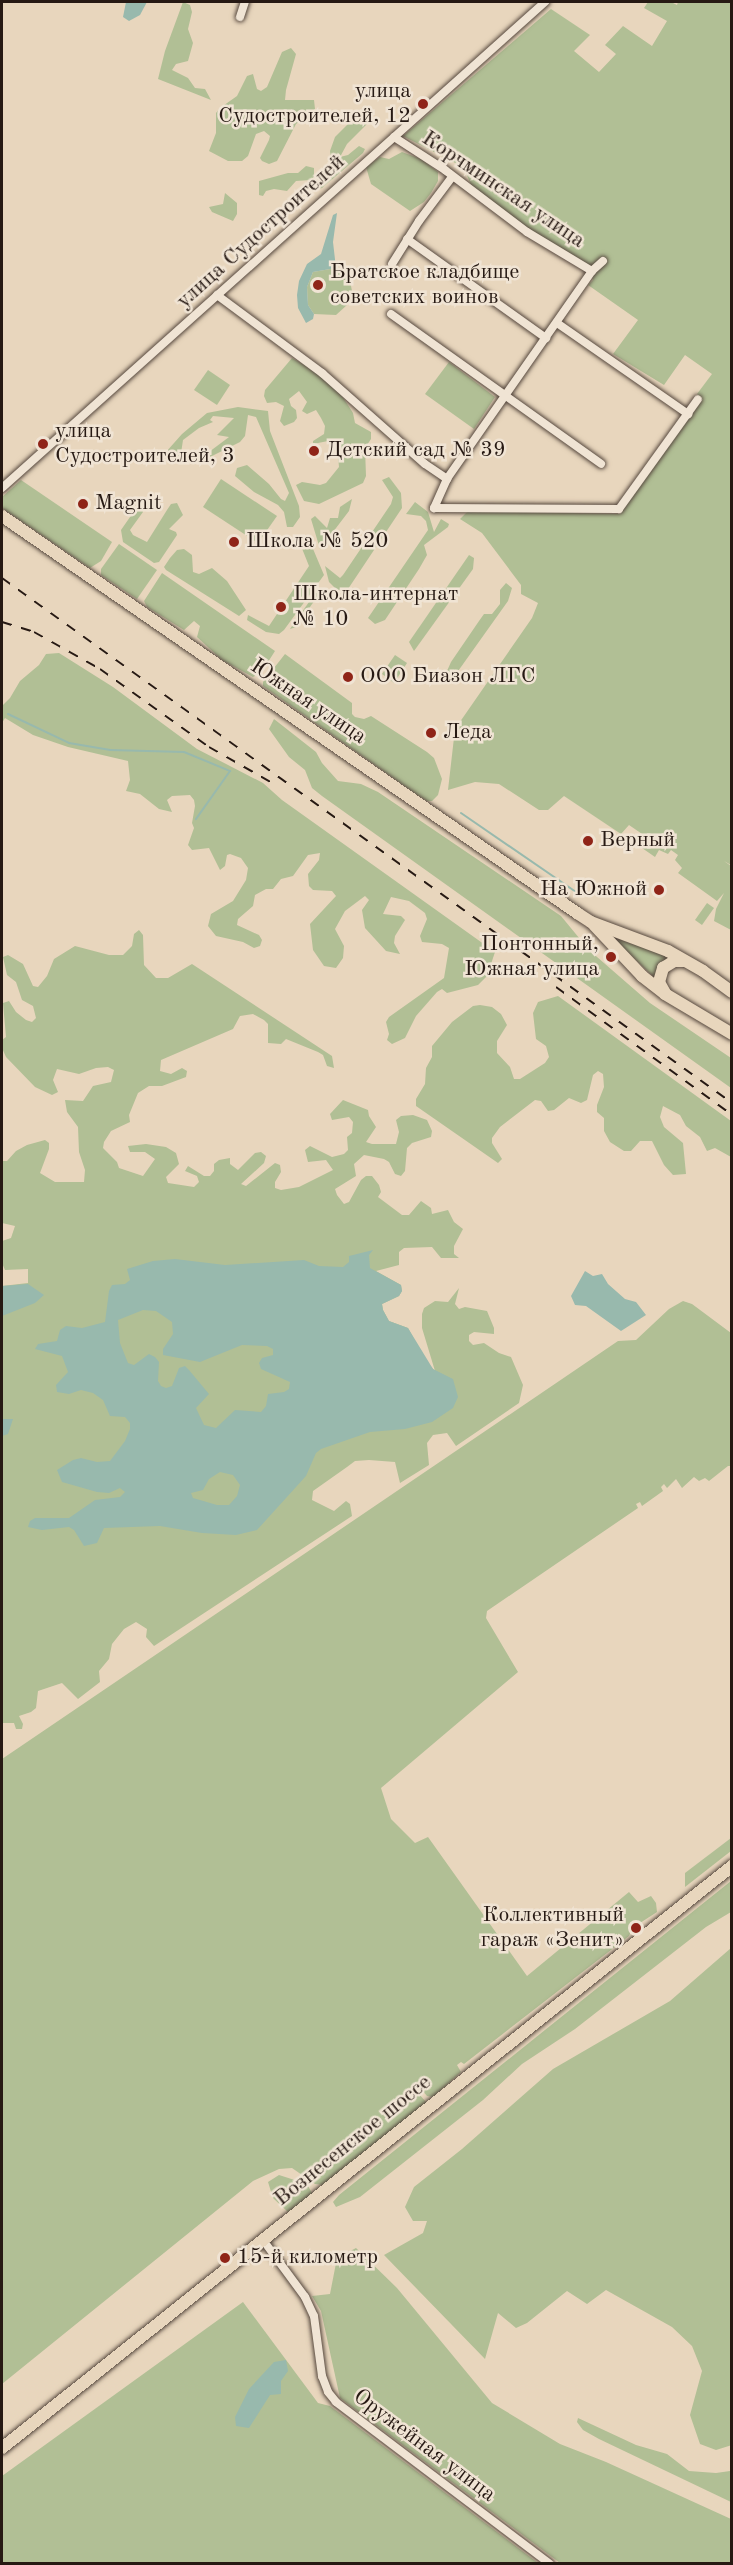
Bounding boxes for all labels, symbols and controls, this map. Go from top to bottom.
place label: улица Судостроителей, 12 [218,78,411,130]
marker: улица Судостроителей, 12 [416,97,430,111]
street label: Корчминская улица [416,126,590,254]
street label: улица Судостроителей [171,150,351,314]
place label: Братское кладбище советских воинов [330,259,519,310]
marker: Братское кладбище советских воинов [311,278,325,292]
place label: улица Судостроителей, 3 [55,418,235,470]
marker: улица Судостроителей, 3 [36,437,50,451]
place label: Детский сад № 39 [326,438,506,464]
marker: Детский сад № 39 [307,444,321,458]
place label: Magnit [95,491,162,517]
marker: Magnit [76,497,90,511]
place label: Школа № 520 [246,529,388,555]
marker: Школа № 520 [227,535,241,549]
place label: Школа-интернат № 10 [293,581,458,632]
marker: Школа-интернат № 10 [274,600,288,614]
street label: Южная улица [245,653,371,751]
place label: ООО Биазон ЛГС [360,664,535,690]
marker: ООО Биазон ЛГС [341,670,355,684]
place label: Леда [443,720,492,746]
marker: Леда [424,726,438,740]
place label: Верный [600,828,675,854]
marker: Верный [581,834,595,848]
place label: На Южной [540,877,647,903]
marker: На Южной [652,883,666,897]
place label: Понтонный, Южная улица [464,931,599,982]
marker: Понтонный, Южная улица [604,950,618,964]
place label: Коллективный гараж «Зенит» [481,1902,624,1954]
marker: Коллективный гараж «Зенит» [629,1921,643,1935]
street label: Вознесенское шоссе [269,2070,437,2212]
place label: 15-й километр [237,2245,378,2271]
marker: 15-й километр [218,2251,232,2265]
street label: Оружейная улица [347,2384,501,2508]

